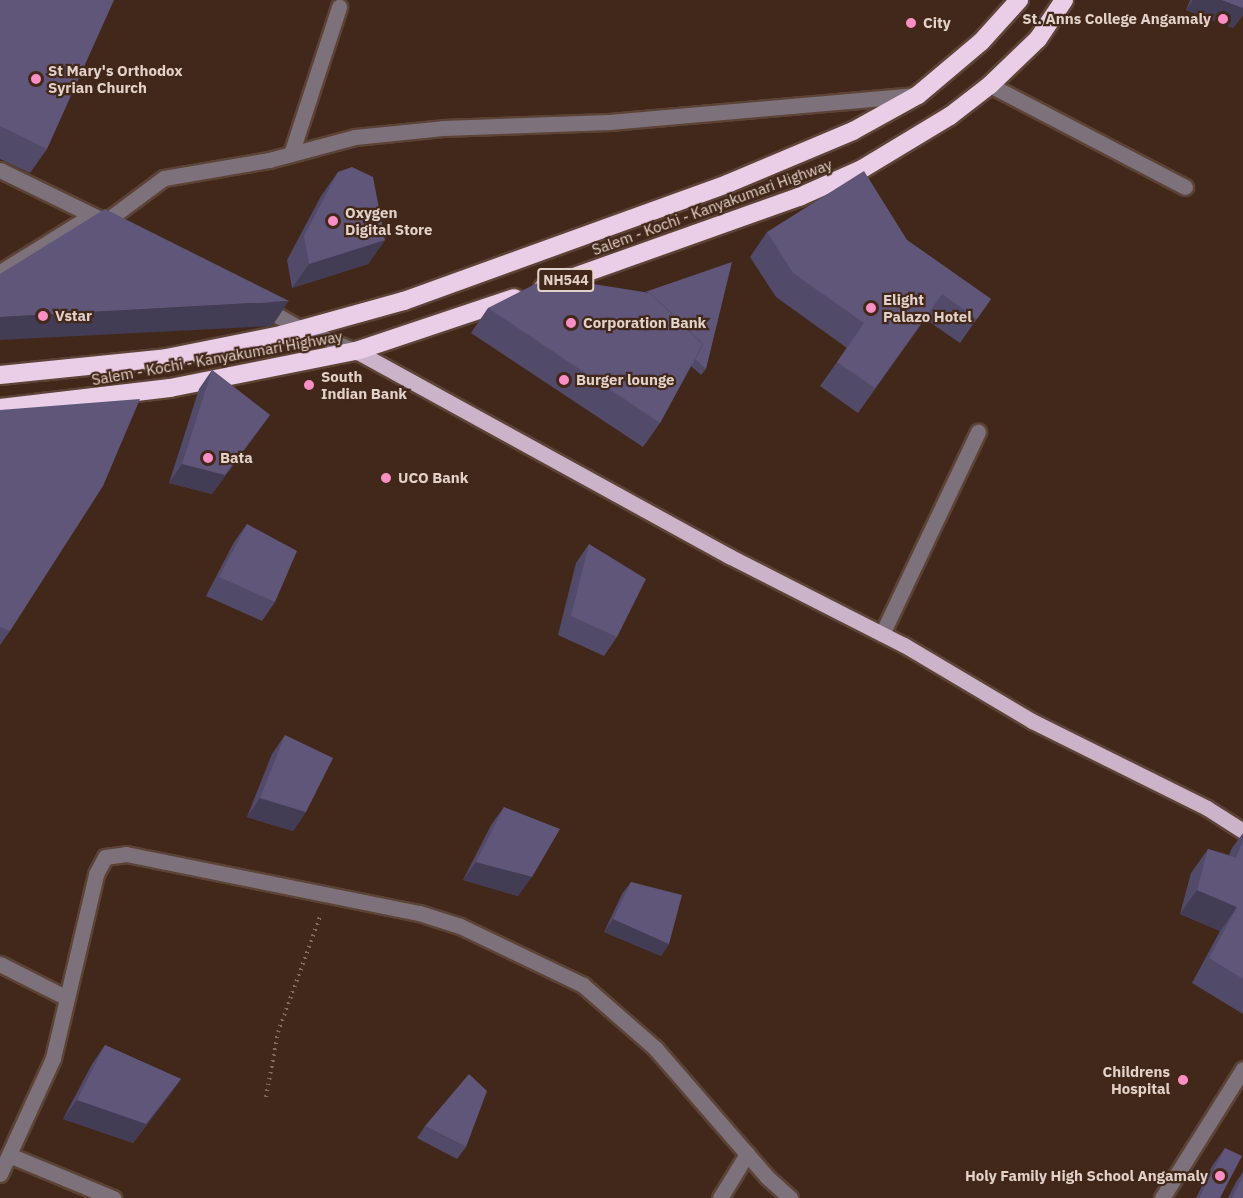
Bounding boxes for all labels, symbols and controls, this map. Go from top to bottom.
place label: St. Anns College Angamaly [1022,10,1211,28]
marker: St. Anns College Angamaly [1216,12,1230,26]
place label: City [923,14,951,32]
marker: City [904,16,918,30]
place label: St Mary's Orthodox Syrian Church [48,61,183,96]
marker: St Mary's Orthodox Syrian Church [29,72,43,86]
street label: Salem - Kochi - Kanyakumari Highway [589,155,835,259]
place label: Oxygen Digital Store [345,203,433,238]
marker: Oxygen Digital Store [326,214,340,228]
road number: NH544 [536,269,596,291]
place label: Elight Palazo Hotel [883,290,972,325]
marker: Elight Palazo Hotel [864,301,878,315]
place label: Vstar [55,307,92,325]
marker: Vstar [36,309,50,323]
place label: Corporation Bank [583,314,706,332]
marker: Corporation Bank [564,316,578,330]
street label: Salem - Kochi - Kanyakumari Highway [90,327,344,389]
place label: South Indian Bank [321,367,407,402]
place label: Burger lounge [576,371,675,389]
marker: Burger lounge [557,373,571,387]
marker: South Indian Bank [302,378,316,392]
place label: Bata [220,449,253,467]
marker: Bata [201,451,215,465]
place label: UCO Bank [398,469,468,487]
marker: UCO Bank [379,471,393,485]
place label: Childrens Hospital [1102,1062,1170,1097]
marker: Childrens Hospital [1174,1071,1192,1089]
place label: Holy Family High School Angamaly [965,1167,1208,1185]
marker: Holy Family High School Angamaly [1213,1169,1227,1183]

